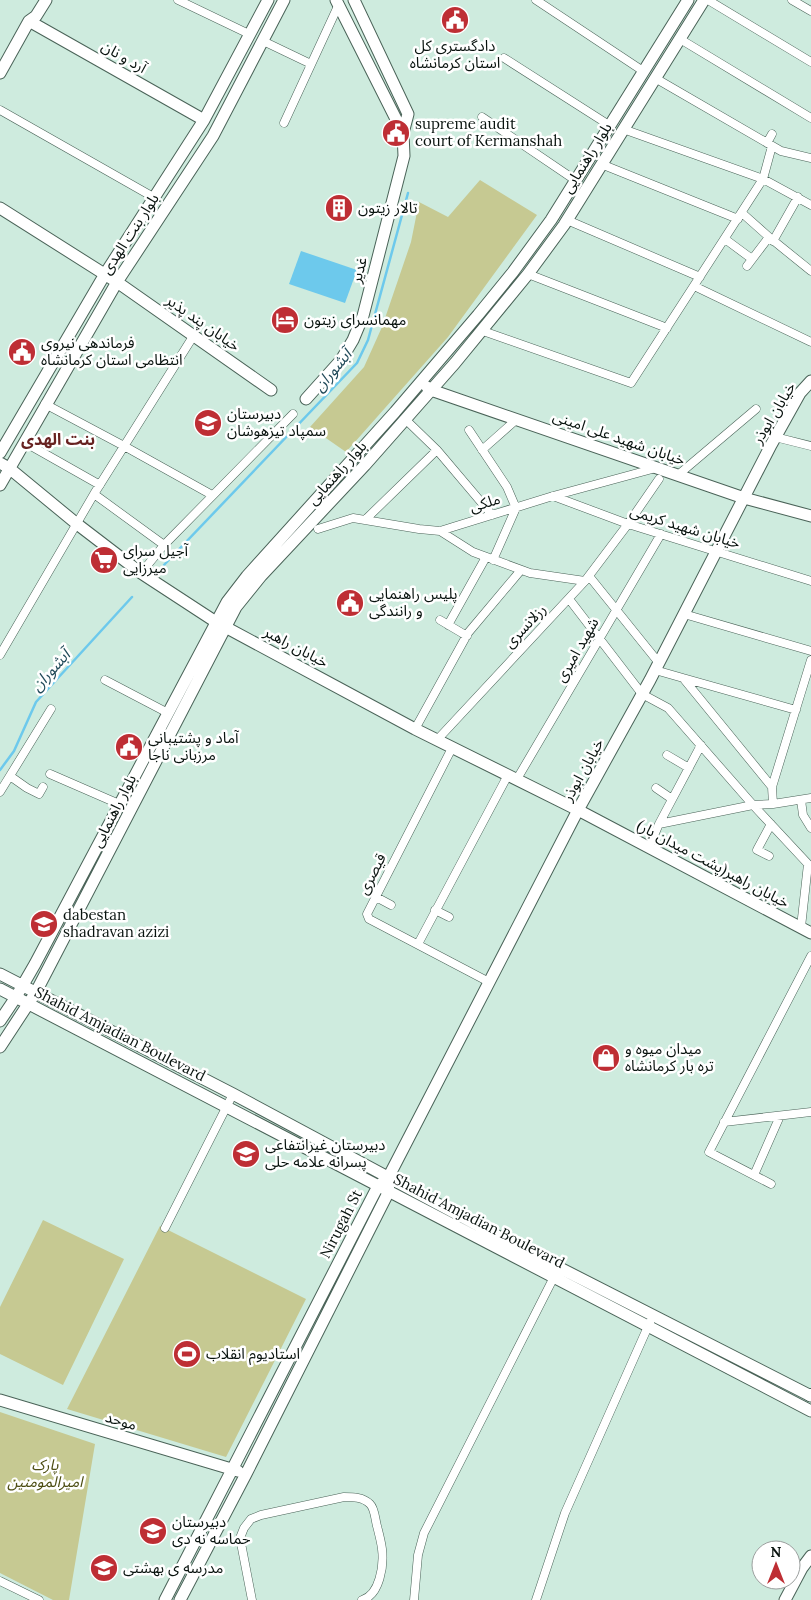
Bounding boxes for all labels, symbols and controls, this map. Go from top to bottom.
public building icon: دادگستری کل استان کرمانشاه [440,5,470,35]
street label: آرد و نان [98,36,151,77]
place label: دادگستری کل استان کرمانشاه [410,36,500,72]
place label: supreme audit court of Kermanshah [415,114,562,150]
public building icon: supreme audit court of Kermanshah [381,118,411,148]
street label: بلوار راهنمایی [557,119,616,197]
street label: بلوار بنت الهدی [96,190,163,278]
building icon: تالار زیتون [324,193,354,223]
place label: تالار زیتون [358,198,418,217]
street label: غدیر [346,254,371,286]
street label: خیابان پند پذیر [161,290,244,356]
hotel icon: مهمانسرای زیتون [270,305,300,335]
place label: مهمانسرای زیتون [304,310,406,329]
place label: فرماندهی نیروی انتظامی استان کرمانشاه [41,333,183,369]
public building icon: فرماندهی نیروی انتظامی استان کرمانشاه [7,337,37,367]
water label: آبشوران [308,342,358,395]
street label: خیابان ابوذر [747,378,800,448]
place label: دبیرستان سمپاد تیزهوشان [227,404,326,441]
street label: خیابان شهید علی امینی [551,406,688,469]
school or university icon: دبیرستان سمپاد تیزهوشان [193,408,223,438]
district label: بنت الهدی [21,429,95,449]
street label: بلوار راهنمایی [303,437,370,509]
street label: ملکی [467,489,502,516]
street label: خیابان شهید کریمی [628,501,743,552]
place label: آجیل سرای میرزایی [123,541,189,577]
supermarket icon: آجیل سرای میرزایی [89,545,119,575]
place label: پلیس راهنمایی و رانندگی [369,584,458,620]
public building icon: پلیس راهنمایی و رانندگی [335,588,365,618]
street label: رزلانسری [499,600,550,652]
street label: شهید امیری [551,614,603,685]
street label: خیابان راهبر [260,621,332,671]
water label: آبشوران [26,642,76,695]
place label: آماد و پشتیبانی مرزبانی ناجا [148,728,239,764]
public building icon: آماد و پشتیبانی مرزبانی ناجا [114,732,144,762]
street label: خیابان ابوذر [557,735,608,805]
street label: بلوار راهنمایی [87,771,140,851]
street label: خیابان راهبر(پشت میدان بار) [633,815,793,913]
street label: قیصری [353,850,390,898]
place label: dabestan shadravan azizi [63,905,169,941]
school or university icon: dabestan shadravan azizi [29,909,59,939]
street label: Shahid Amjadian Boulevard [32,982,209,1085]
place label: میدان میوه و تره بار کرمانشاه [625,1039,714,1075]
shop icon: میدان میوه و تره بار کرمانشاه [591,1043,621,1073]
place label: دبیرستان غیرانتفاعی پسرانه علامه حلی [265,1135,386,1172]
school or university icon: دبیرستان غیرانتفاعی پسرانه علامه حلی [231,1139,261,1169]
street label: Shahid Amjadian Boulevard [391,1169,568,1272]
street label: Nirugah St [315,1186,366,1261]
sports icon: استادیوم انقلاب [172,1339,202,1369]
place label: استادیوم انقلاب [206,1344,300,1365]
street label: موحد [103,1407,139,1434]
park label: پارک امیرالمومنین [7,1455,84,1491]
place label: دبیرستان حماسه نه دی [172,1512,251,1548]
school or university icon: دبیرستان حماسه نه دی [138,1516,168,1546]
north arrow [751,1540,801,1590]
text: N [771,1543,782,1561]
school or university icon: مدرسه ی بهشتی [89,1553,119,1583]
place label: مدرسه ی بهشتی [123,1558,223,1577]

